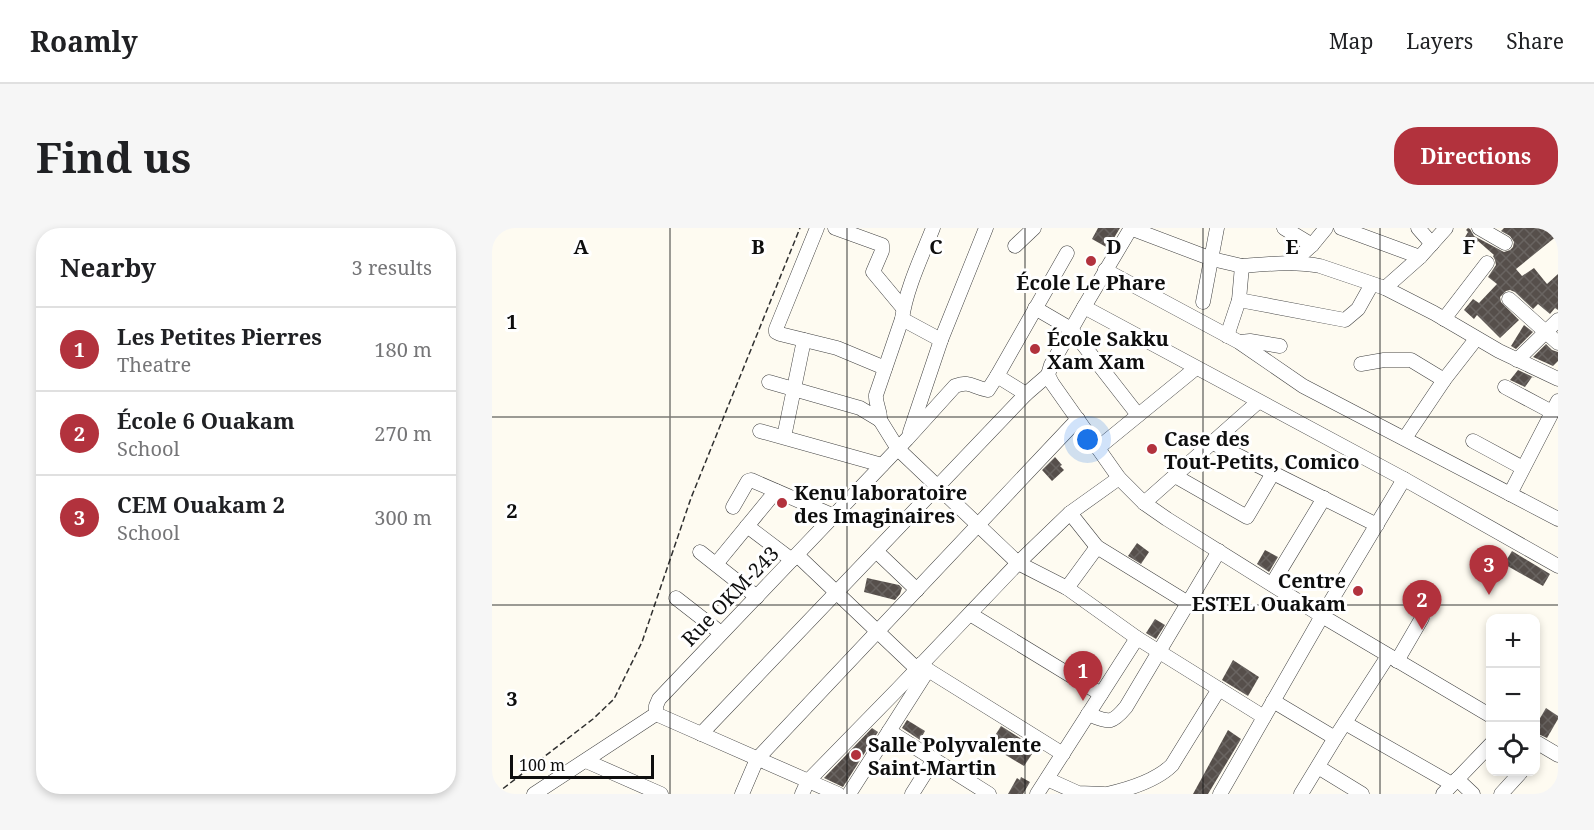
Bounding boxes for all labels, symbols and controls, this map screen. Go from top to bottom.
text: Roamly [30,22,138,60]
text: Map [1329,27,1373,55]
text: Layers [1406,27,1473,55]
text: Share [1506,27,1564,55]
button: Directions [1394,127,1558,185]
text: Find us [36,128,191,185]
text: A [573,233,589,260]
text: B [751,233,765,260]
text: C [929,233,943,260]
text: D [1106,233,1122,260]
text: E [1285,233,1299,260]
text: F [1463,233,1475,260]
text: Nearby [60,249,156,285]
text: 3 results [352,254,432,281]
marker: École Le Phare [1084,254,1098,268]
place label: École Le Phare [1016,269,1166,296]
text: 1 [506,308,518,335]
text: Les Petites Pierres [117,321,322,351]
place label: École Sakku Xam Xam [1047,325,1169,375]
text: 1 [74,336,85,363]
text: 180 m [374,336,432,363]
marker: École Sakku Xam Xam [1028,342,1042,356]
text: Theatre [117,351,191,378]
text: École 6 Ouakam [117,405,295,435]
text: 2 [74,420,85,447]
text: 270 m [374,420,432,447]
your location [1073,425,1102,454]
place label: Case des Tout-Petits, Comico [1164,425,1360,475]
text: School [117,435,180,462]
marker: Case des Tout-Petits, Comico [1145,442,1159,456]
place label: Kenu laboratoire des Imaginaires [794,479,967,529]
text: CEM Ouakam 2 [117,489,285,519]
marker: Kenu laboratoire des Imaginaires [775,496,789,510]
text: 2 [506,497,518,524]
text: 3 [74,504,85,531]
text: 300 m [374,504,432,531]
text: School [117,519,180,546]
street label: Rue OKM-243 [675,540,785,652]
pin: 3 [1470,546,1508,595]
place label: Centre ESTEL Ouakam [1192,567,1346,617]
pin: 2 [1402,580,1442,630]
marker: Centre ESTEL Ouakam [1351,584,1365,598]
map controls [1486,614,1540,776]
button: + [1486,614,1540,668]
pin: 1 [1064,652,1102,701]
button: − [1486,668,1540,722]
text: 3 [506,685,518,712]
button: locate [1486,722,1540,776]
place label: Salle Polyvalente Saint-Martin [868,731,1041,781]
marker: Salle Polyvalente Saint-Martin [849,748,863,762]
scale bar [510,752,654,780]
text: 100 m [519,754,565,776]

